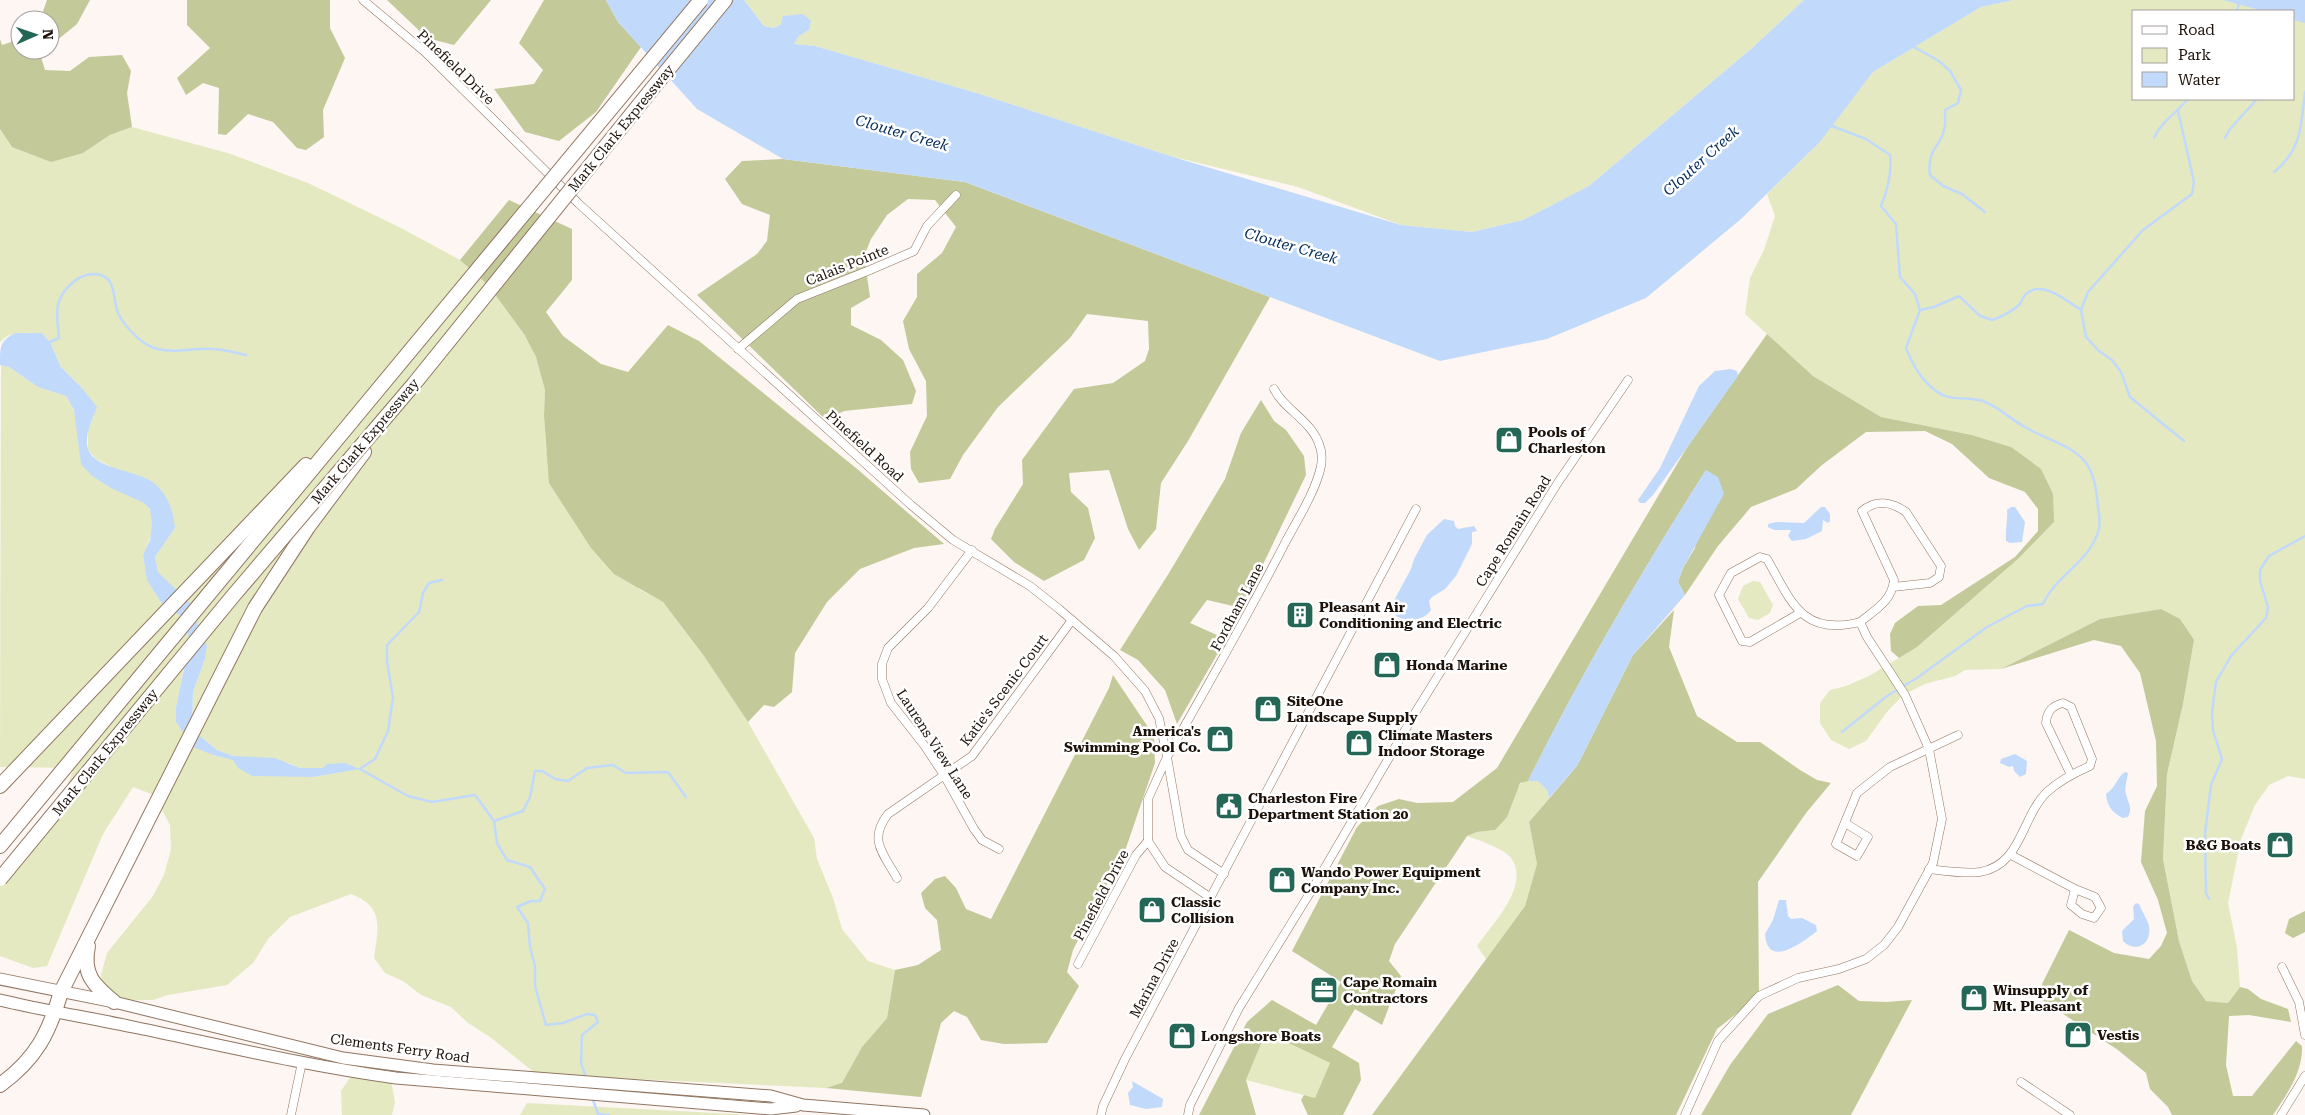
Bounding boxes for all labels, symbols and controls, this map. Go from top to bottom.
north arrow [10,10,60,60]
legend [2132,10,2295,100]
text: Road [2178,21,2215,39]
street label: Pinefield Drive [414,26,498,108]
text: N [40,29,56,40]
text: Park [2178,46,2212,64]
street label: Mark Clark Expressway [565,61,678,195]
text: Water [2178,71,2220,89]
water label: Clouter Creek [853,111,951,155]
water label: Clouter Creek [1659,122,1743,200]
water label: Clouter Creek [1242,224,1340,268]
street label: Calais Pointe [803,241,891,289]
street label: Mark Clark Expressway [308,375,423,507]
street label: Pinefield Road [823,407,907,485]
place label: Pools of Charleston [1528,424,1606,456]
shop icon: Pools of Charleston [1494,425,1524,455]
street label: Cape Romain Road [1472,473,1554,589]
street label: Fordham Lane [1207,560,1267,654]
place label: Pleasant Air Conditioning and Electric [1319,599,1502,631]
building icon: Pleasant Air Conditioning and Electric [1285,600,1315,630]
street label: Katie's Scenic Court [957,631,1051,749]
shop icon: Honda Marine [1372,650,1402,680]
place label: Honda Marine [1406,657,1507,673]
street label: Mark Clark Expressway [49,685,162,819]
street label: Laurens View Lane [894,686,977,802]
place label: SiteOne Landscape Supply [1287,693,1418,725]
shop icon: SiteOne Landscape Supply [1253,694,1283,724]
place label: America's Swimming Pool Co. [1064,723,1201,755]
shop icon: America's Swimming Pool Co. [1205,724,1235,754]
place label: Climate Masters Indoor Storage [1378,727,1492,759]
shop icon: Climate Masters Indoor Storage [1344,728,1374,758]
place label: Charleston Fire Department Station 20 [1248,790,1409,822]
public building icon: Charleston Fire Department Station 20 [1214,791,1244,821]
shop icon: B&G Boats [2265,830,2295,860]
place label: B&G Boats [2186,837,2261,853]
street label: Pinefield Drive [1070,847,1132,943]
place label: Wando Power Equipment Company Inc. [1301,864,1481,896]
shop icon: Wando Power Equipment Company Inc. [1267,865,1297,895]
place label: Classic Collision [1171,894,1235,926]
shop icon: Classic Collision [1137,895,1167,925]
street label: Marina Drive [1126,935,1182,1020]
place label: Cape Romain Contractors [1343,974,1438,1006]
office icon: Cape Romain Contractors [1309,975,1339,1005]
place label: Winsupply of Mt. Pleasant [1993,982,2089,1014]
shop icon: Winsupply of Mt. Pleasant [1959,983,1989,1013]
shop icon: Vestis [2063,1020,2093,1050]
shop icon: Longshore Boats [1167,1021,1197,1051]
place label: Vestis [2097,1027,2139,1043]
place label: Longshore Boats [1201,1028,1321,1044]
street label: Clements Ferry Road [329,1030,471,1066]

